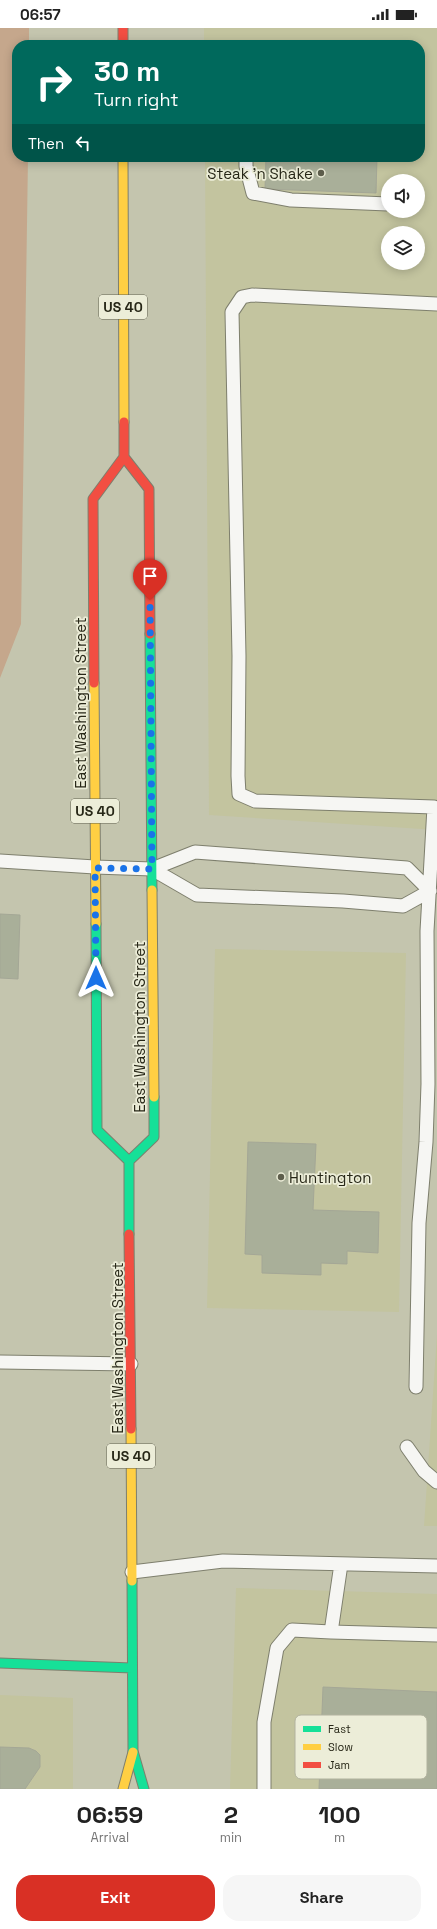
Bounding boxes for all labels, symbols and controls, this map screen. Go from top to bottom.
text: 06:57 [20,5,61,24]
text: 30 m [94,53,160,89]
icon: right [28,56,80,108]
text: Turn right [94,88,178,111]
icon: left [72,132,94,154]
text: Then [28,134,64,153]
place label: Steak 'n Shake [207,164,313,183]
marker: Steak 'n Shake [316,168,326,178]
map controls [381,174,425,270]
button: sound [381,174,425,218]
button: layers [381,226,425,270]
road number: US 40 [99,295,147,319]
pin [133,559,167,600]
icon: arrive [139,565,161,587]
street label: East Washington Street [71,617,90,789]
road number: US 40 [71,799,119,823]
street label: East Washington Street [130,941,149,1113]
position arrow [75,957,117,999]
place label: Huntington [289,1168,372,1187]
marker: Huntington [276,1172,286,1182]
street label: East Washington Street [108,1262,127,1434]
road number: US 40 [107,1444,155,1468]
legend [295,1715,427,1779]
text: Fast [328,1722,351,1736]
text: Slow [328,1740,353,1754]
text: Jam [328,1758,350,1772]
text: 06:59 [76,1799,143,1830]
text: 2 [224,1799,238,1830]
text: 100 [319,1799,360,1830]
text: Arrival [91,1829,129,1846]
text: min [220,1829,242,1846]
text: m [334,1829,345,1846]
button: Exit [16,1875,215,1921]
button: Share [223,1875,421,1921]

